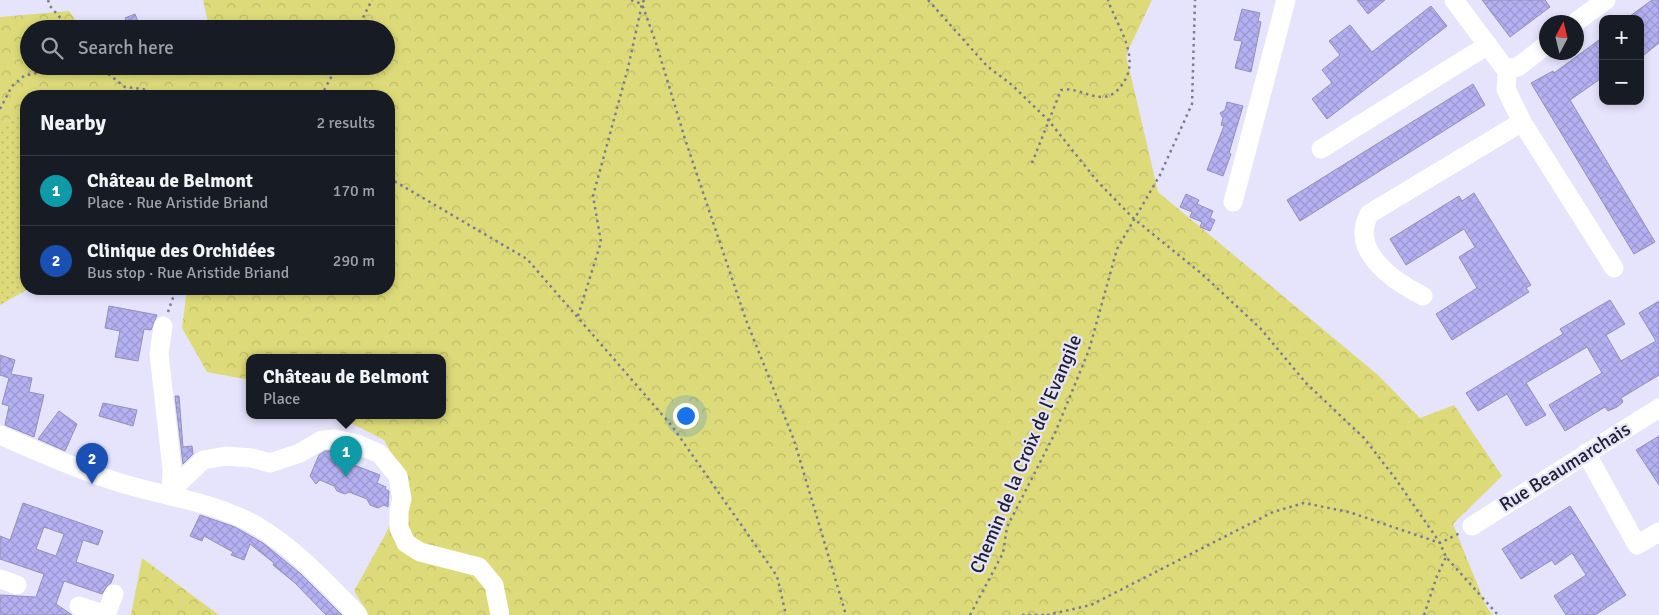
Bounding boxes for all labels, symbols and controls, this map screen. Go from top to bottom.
north arrow [1539,15,1584,60]
map controls [1599,15,1644,105]
button: + [1599,15,1644,60]
search box [20,20,395,75]
icon: search [38,34,66,62]
text: Search here [78,36,174,60]
button: − [1599,60,1644,105]
text: Nearby [40,110,106,136]
text: 2 results [316,113,375,133]
text: Château de Belmont [87,169,253,193]
text: 1 [52,181,60,201]
text: 170 m [333,181,375,201]
text: Place · Rue Aristide Briand [87,193,268,213]
text: Clinique des Orchidées [87,239,275,263]
text: 2 [52,251,60,271]
text: 290 m [333,251,375,271]
text: Bus stop · Rue Aristide Briand [87,263,289,283]
street label: Chemin de la Croix de l'Evangile [965,331,1087,577]
popup [246,354,446,419]
text: Château de Belmont [263,365,429,389]
text: Place [263,389,300,409]
your location [673,403,699,429]
street label: Rue Beaumarchais [1495,417,1635,517]
pin: 1 [330,436,362,477]
pin: 2 [76,443,108,484]

